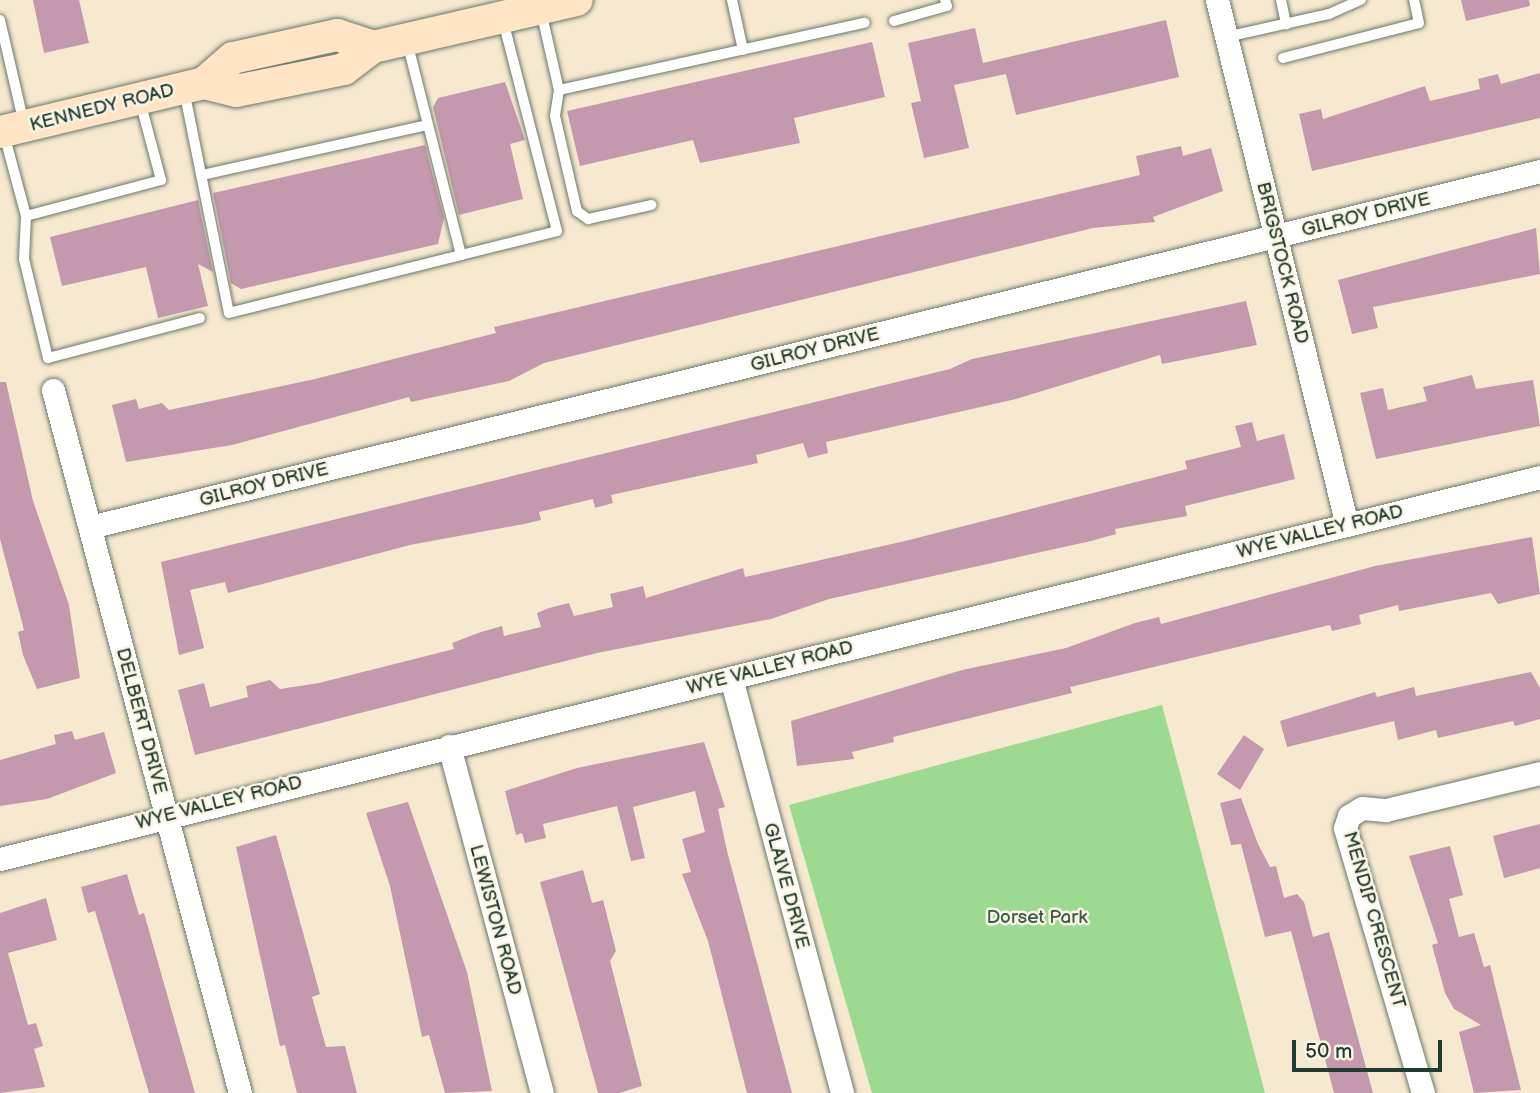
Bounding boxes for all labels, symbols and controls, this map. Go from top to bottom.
street label: KENNEDY ROAD [27,79,177,137]
street label: BRIGSTOCK ROAD [1251,180,1313,346]
street label: GILROY DRIVE [1299,188,1433,242]
street label: GILROY DRIVE [748,323,882,377]
street label: GILROY DRIVE [197,458,331,512]
street label: WYE VALLEY ROAD [1234,500,1406,564]
street label: WYE VALLEY ROAD [684,636,856,700]
street label: DELBERT DRIVE [111,645,171,797]
street label: WYE VALLEY ROAD [133,771,305,835]
street label: GLAIVE DRIVE [758,820,814,952]
street label: MENDIP CRESCENT [1338,829,1410,1011]
street label: LEWISTON ROAD [464,842,526,998]
park label: Dorset Park [987,907,1087,929]
scale bar [1295,1026,1446,1070]
text: 50 m [1305,1039,1352,1064]

